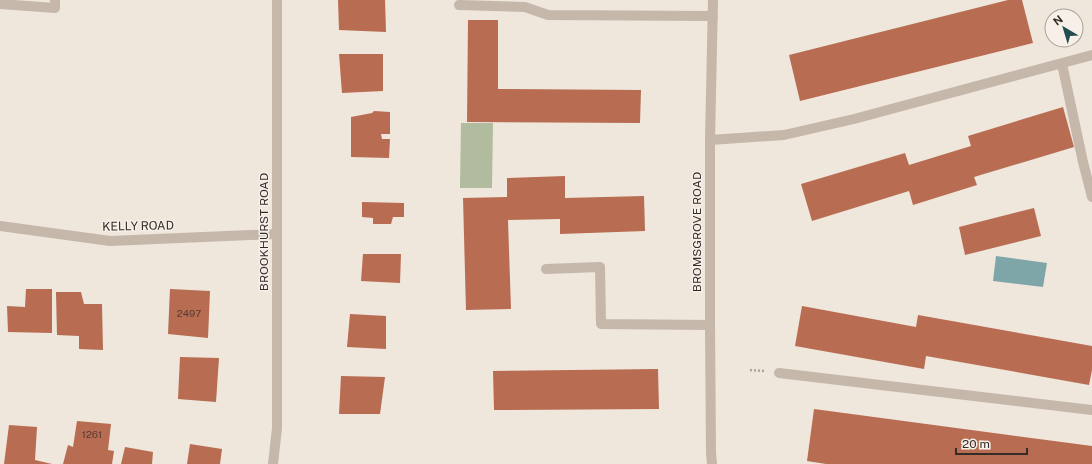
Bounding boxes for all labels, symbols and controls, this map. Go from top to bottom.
north arrow [1044,8,1084,48]
text: N [1051,13,1065,27]
street label: BROMSGROVE ROAD [690,172,704,292]
street label: BROOKHURST ROAD [257,173,271,291]
street label: KELLY ROAD [102,218,174,234]
house number: 2497 [177,307,201,319]
house number: 1261 [82,428,102,440]
scale bar [956,430,1027,456]
text: 20 m [962,437,990,451]

